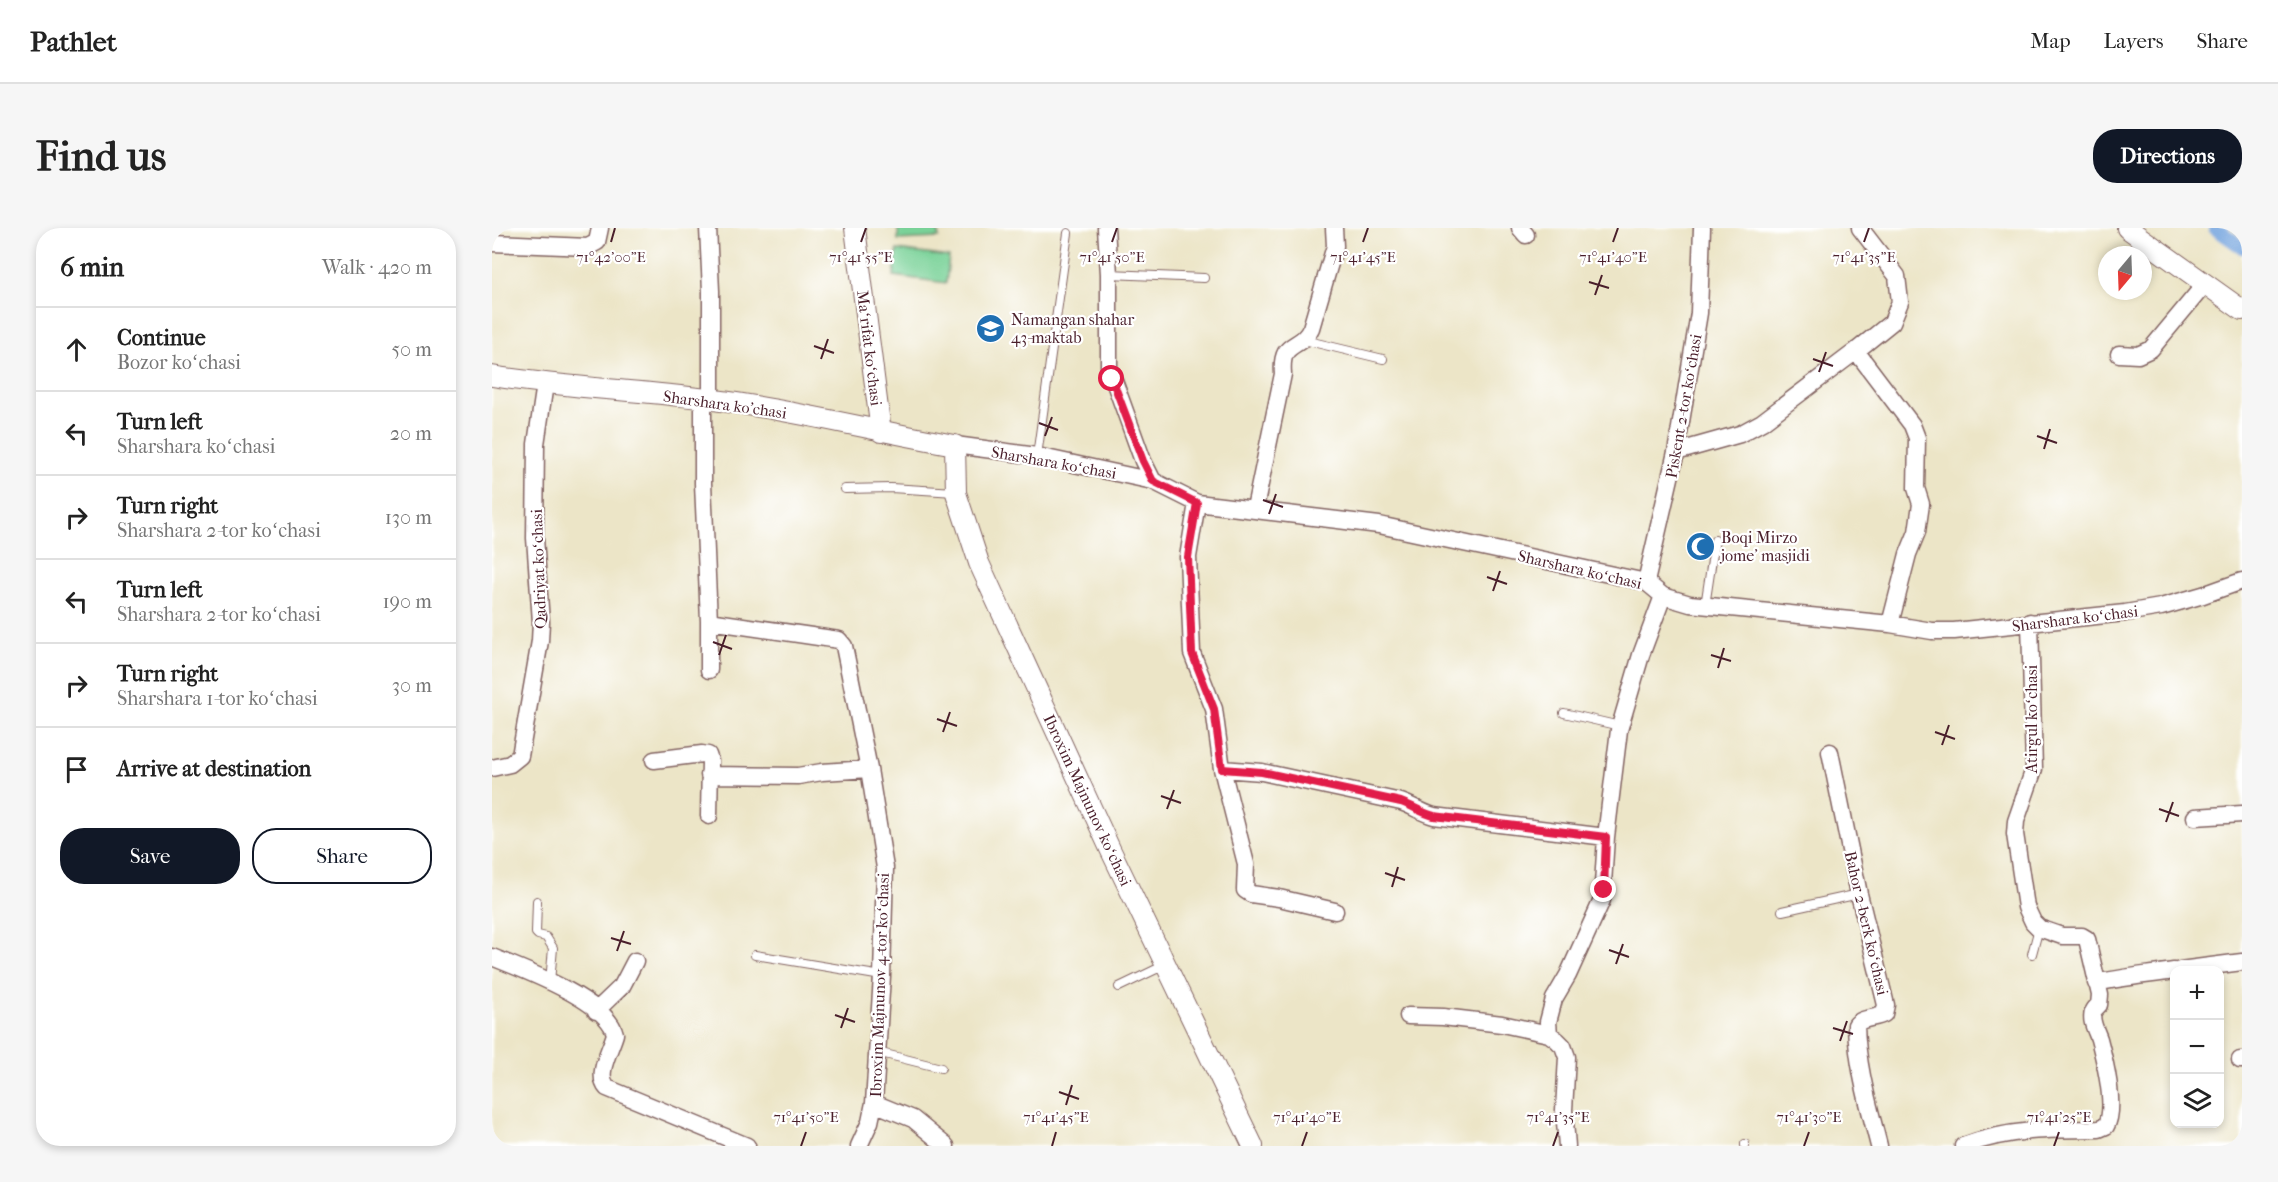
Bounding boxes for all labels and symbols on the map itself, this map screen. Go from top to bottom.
north arrow [2098,246,2152,300]
text: 71°42'00"E [576,248,646,266]
text: 71°41'55"E [829,248,893,266]
text: 71°41'50"E [1079,248,1145,266]
text: 71°41'45"E [1330,248,1396,266]
text: 71°41'40"E [1579,248,1647,266]
text: 71°41'35"E [1832,248,1896,266]
street label: Maʻrifat koʻchasi [853,289,886,407]
place label: Namangan shahar 43-maktab [1011,310,1134,347]
school or university icon: Namangan shahar 43-maktab [974,312,1006,344]
street label: Piskent 2-tor koʻchasi [1661,332,1706,480]
route start [1098,365,1124,391]
street label: Sharshara ko'chasi [662,386,788,423]
street label: Sharshara koʻchasi [990,442,1118,483]
street label: Qadriyat koʻchasi [527,508,550,629]
place label: Boqi Mirzo jome’ masjidi [1719,528,1810,565]
mosque icon: Boqi Mirzo jome’ masjidi [1684,530,1716,562]
street label: Sharshara koʻchasi [1516,546,1644,593]
street label: Sharshara koʻchasi [2011,601,2139,636]
street label: Atirgul koʻchasi [2022,664,2041,774]
street label: Ibroxim Majnunov koʻchasi [1039,711,1136,889]
street label: Bahor 2-berk koʻchasi [1841,849,1892,997]
street label: Ibroxim Majnunov 4-tor koʻchasi [866,872,893,1098]
route end [1590,876,1616,902]
text: 71°41'50"E [773,1108,839,1126]
text: 71°41'45"E [1023,1108,1089,1126]
text: 71°41'40"E [1273,1108,1341,1126]
text: 71°41'35"E [1526,1108,1590,1126]
text: 71°41'30"E [1777,1108,1841,1126]
text: 71°41'25"E [2027,1108,2091,1126]

